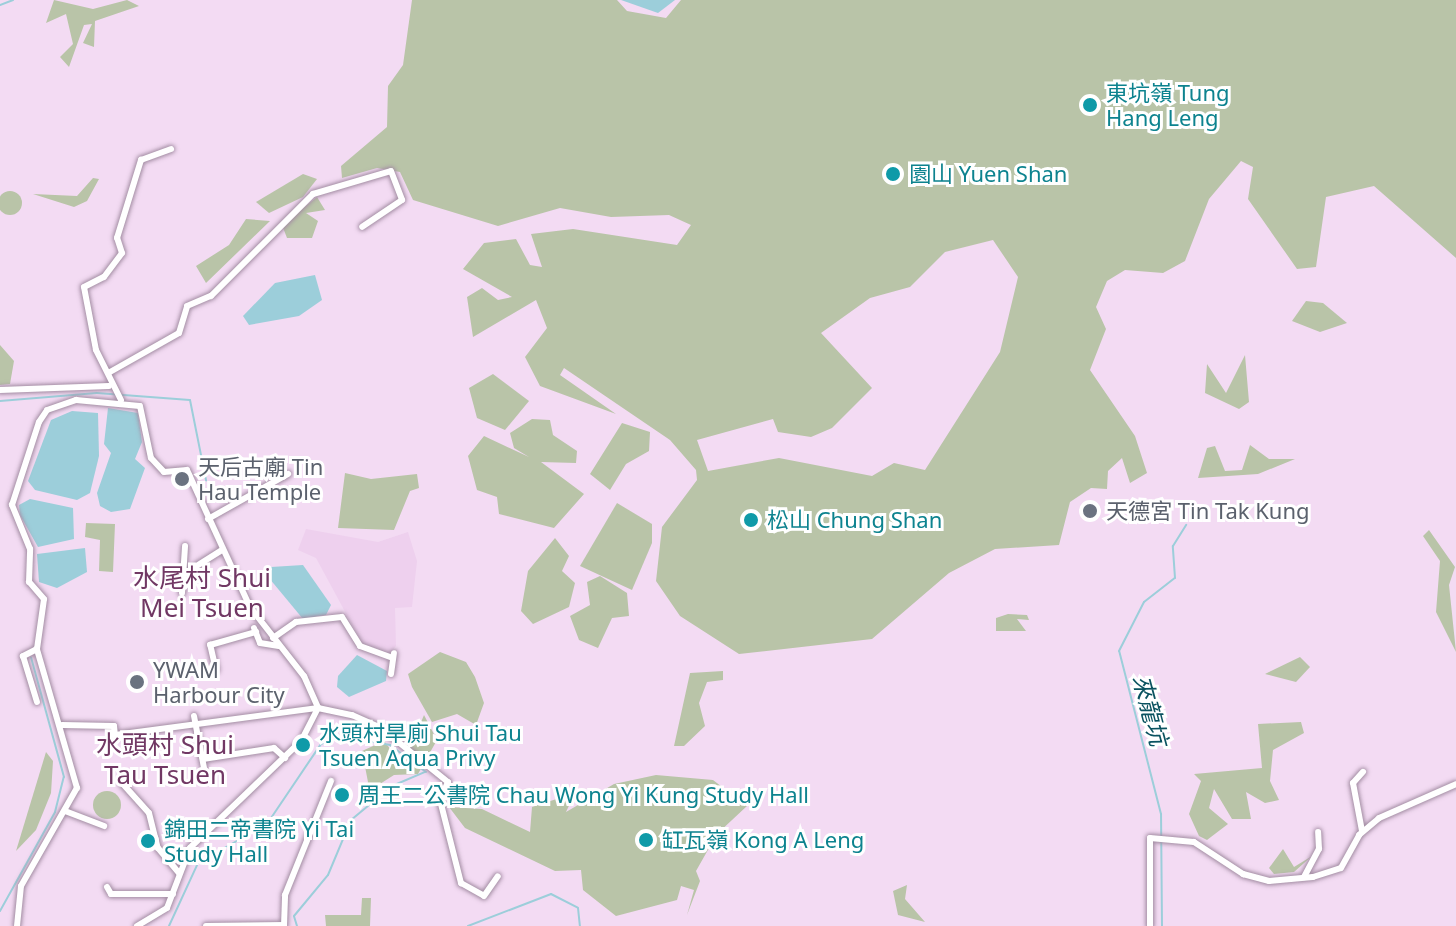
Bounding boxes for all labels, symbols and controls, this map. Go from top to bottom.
place label: 東坑嶺 Tung Hang Leng [1106,79,1230,130]
marker: 東坑嶺 Tung Hang Leng [1081,96,1099,114]
place label: 園山 Yuen Shan [909,161,1067,187]
marker: 園山 Yuen Shan [884,165,902,183]
place label: 天后古廟 Tin Hau Temple [198,453,323,504]
marker: 天后古廟 Tin Hau Temple [173,470,191,488]
place label: 天德宮 Tin Tak Kung [1106,498,1310,524]
marker: 天德宮 Tin Tak Kung [1081,502,1099,520]
place label: 松山 Chung Shan [767,507,942,533]
marker: 松山 Chung Shan [742,511,760,529]
district label: 水尾村 Shui Mei Tsuen [131,562,273,624]
place label: YWAM Harbour City [153,656,285,708]
water label: 來龍坑 [1128,671,1174,749]
marker: YWAM Harbour City [128,673,146,691]
place label: 水頭村旱廁 Shui Tau Tsuen Aqua Privy [319,719,522,770]
district label: 水頭村 Shui Tau Tsuen [95,729,235,790]
marker: 水頭村旱廁 Shui Tau Tsuen Aqua Privy [294,736,312,754]
place label: 周王二公書院 Chau Wong Yi Kung Study Hall [358,782,809,808]
marker: 周王二公書院 Chau Wong Yi Kung Study Hall [333,786,351,804]
place label: 錦田二帝書院 Yi Tai Study Hall [164,815,354,866]
place label: 缸瓦嶺 Kong A Leng [662,827,864,853]
marker: 缸瓦嶺 Kong A Leng [637,831,655,849]
marker: 錦田二帝書院 Yi Tai Study Hall [139,832,157,850]

